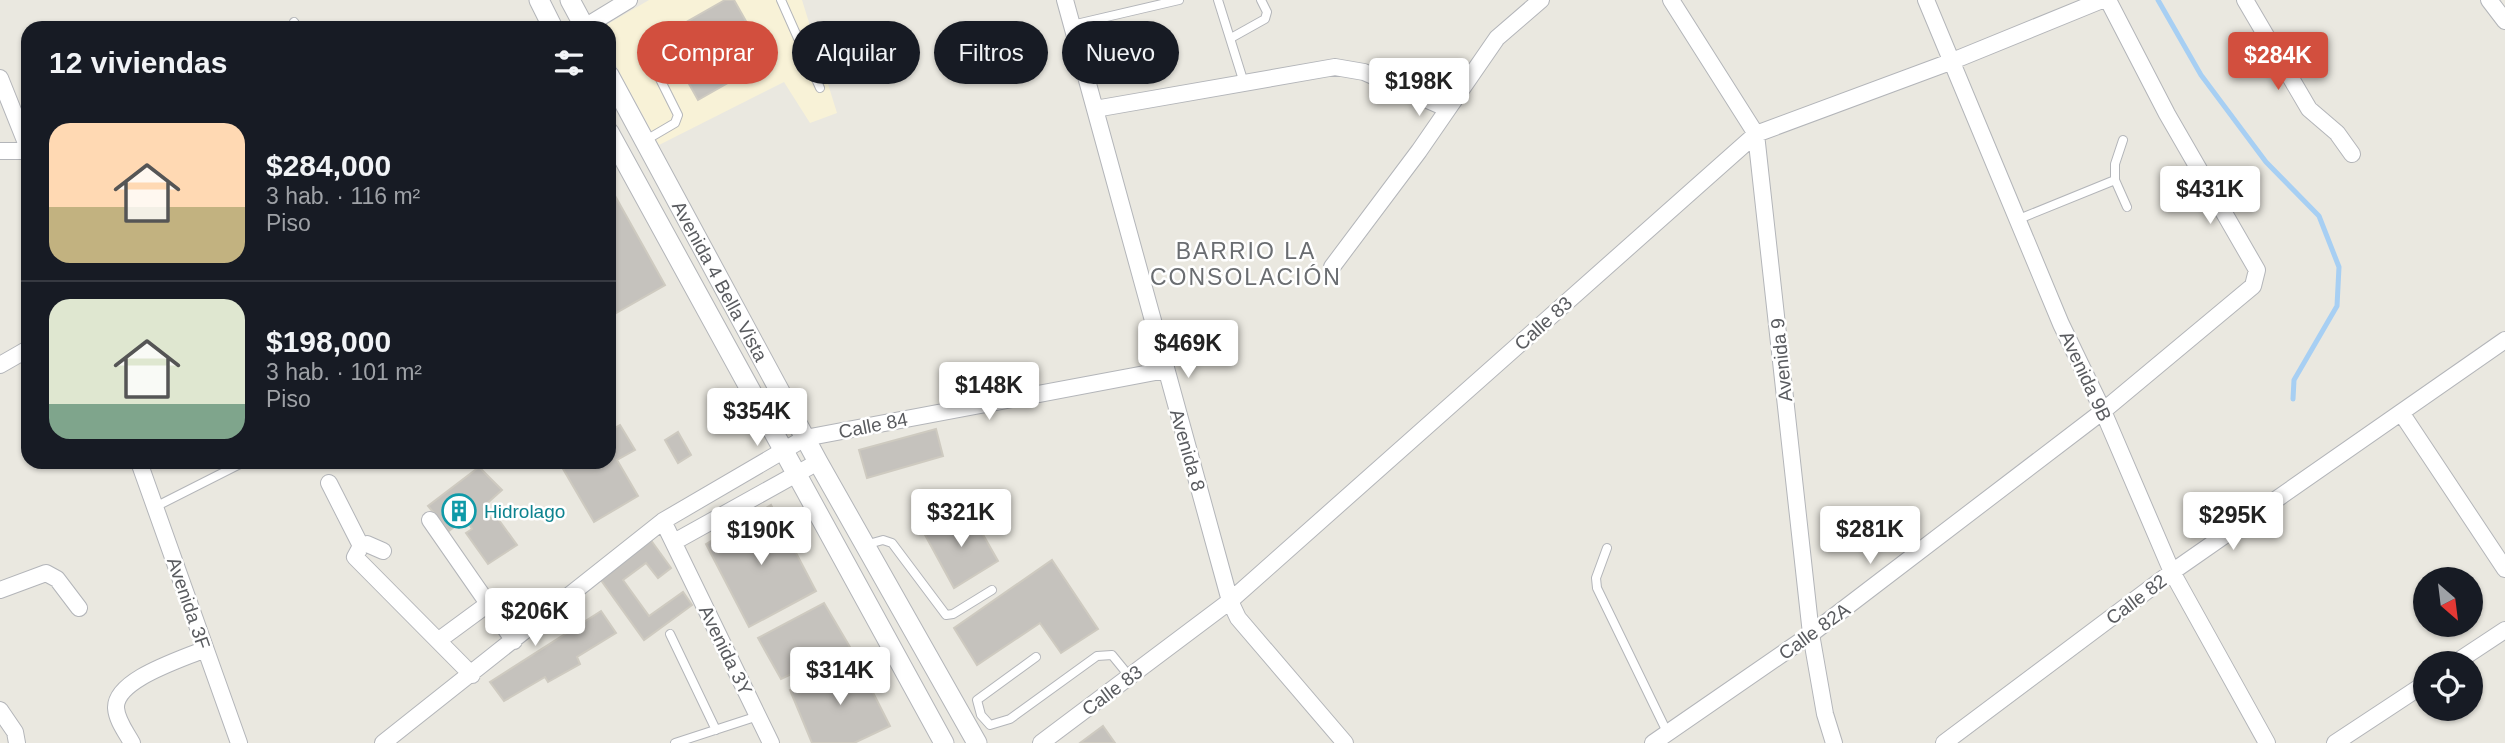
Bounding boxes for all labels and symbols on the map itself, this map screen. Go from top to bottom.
pin: $284K [2229,32,2327,92]
pin: $198K [1370,58,1468,118]
pin: $431K [2161,166,2259,226]
street label: Avenida 4 Bella Vista [668,197,772,365]
district label: BARRIO LA CONSOLACIÓN [1150,238,1342,290]
street label: Calle 83 [1510,292,1576,355]
street label: Avenida 9 [1767,317,1796,403]
pin: $469K [1139,320,1237,380]
street label: Avenida 9B [2056,328,2116,425]
pin: $148K [940,362,1038,422]
pin: $354K [708,388,806,448]
street label: Avenida 8 [1166,407,1209,493]
street label: Calle 84 [837,408,910,442]
pin: $321K [912,490,1010,549]
building icon: Hidrolago [440,492,478,530]
pin: $295K [2184,492,2282,552]
place label: Hidrolago [484,501,565,522]
pin: $281K [1821,506,1919,566]
pin: $190K [712,508,810,567]
street label: Avenida 3F [163,554,214,652]
north arrow [2413,567,2483,637]
street label: Calle 82 [2102,570,2170,629]
pin: $206K [486,588,584,648]
street label: Calle 82A [1775,599,1854,664]
street label: Avenida 3Y [695,602,756,699]
pin: $314K [791,648,889,707]
street label: Calle 83 [1078,661,1146,720]

